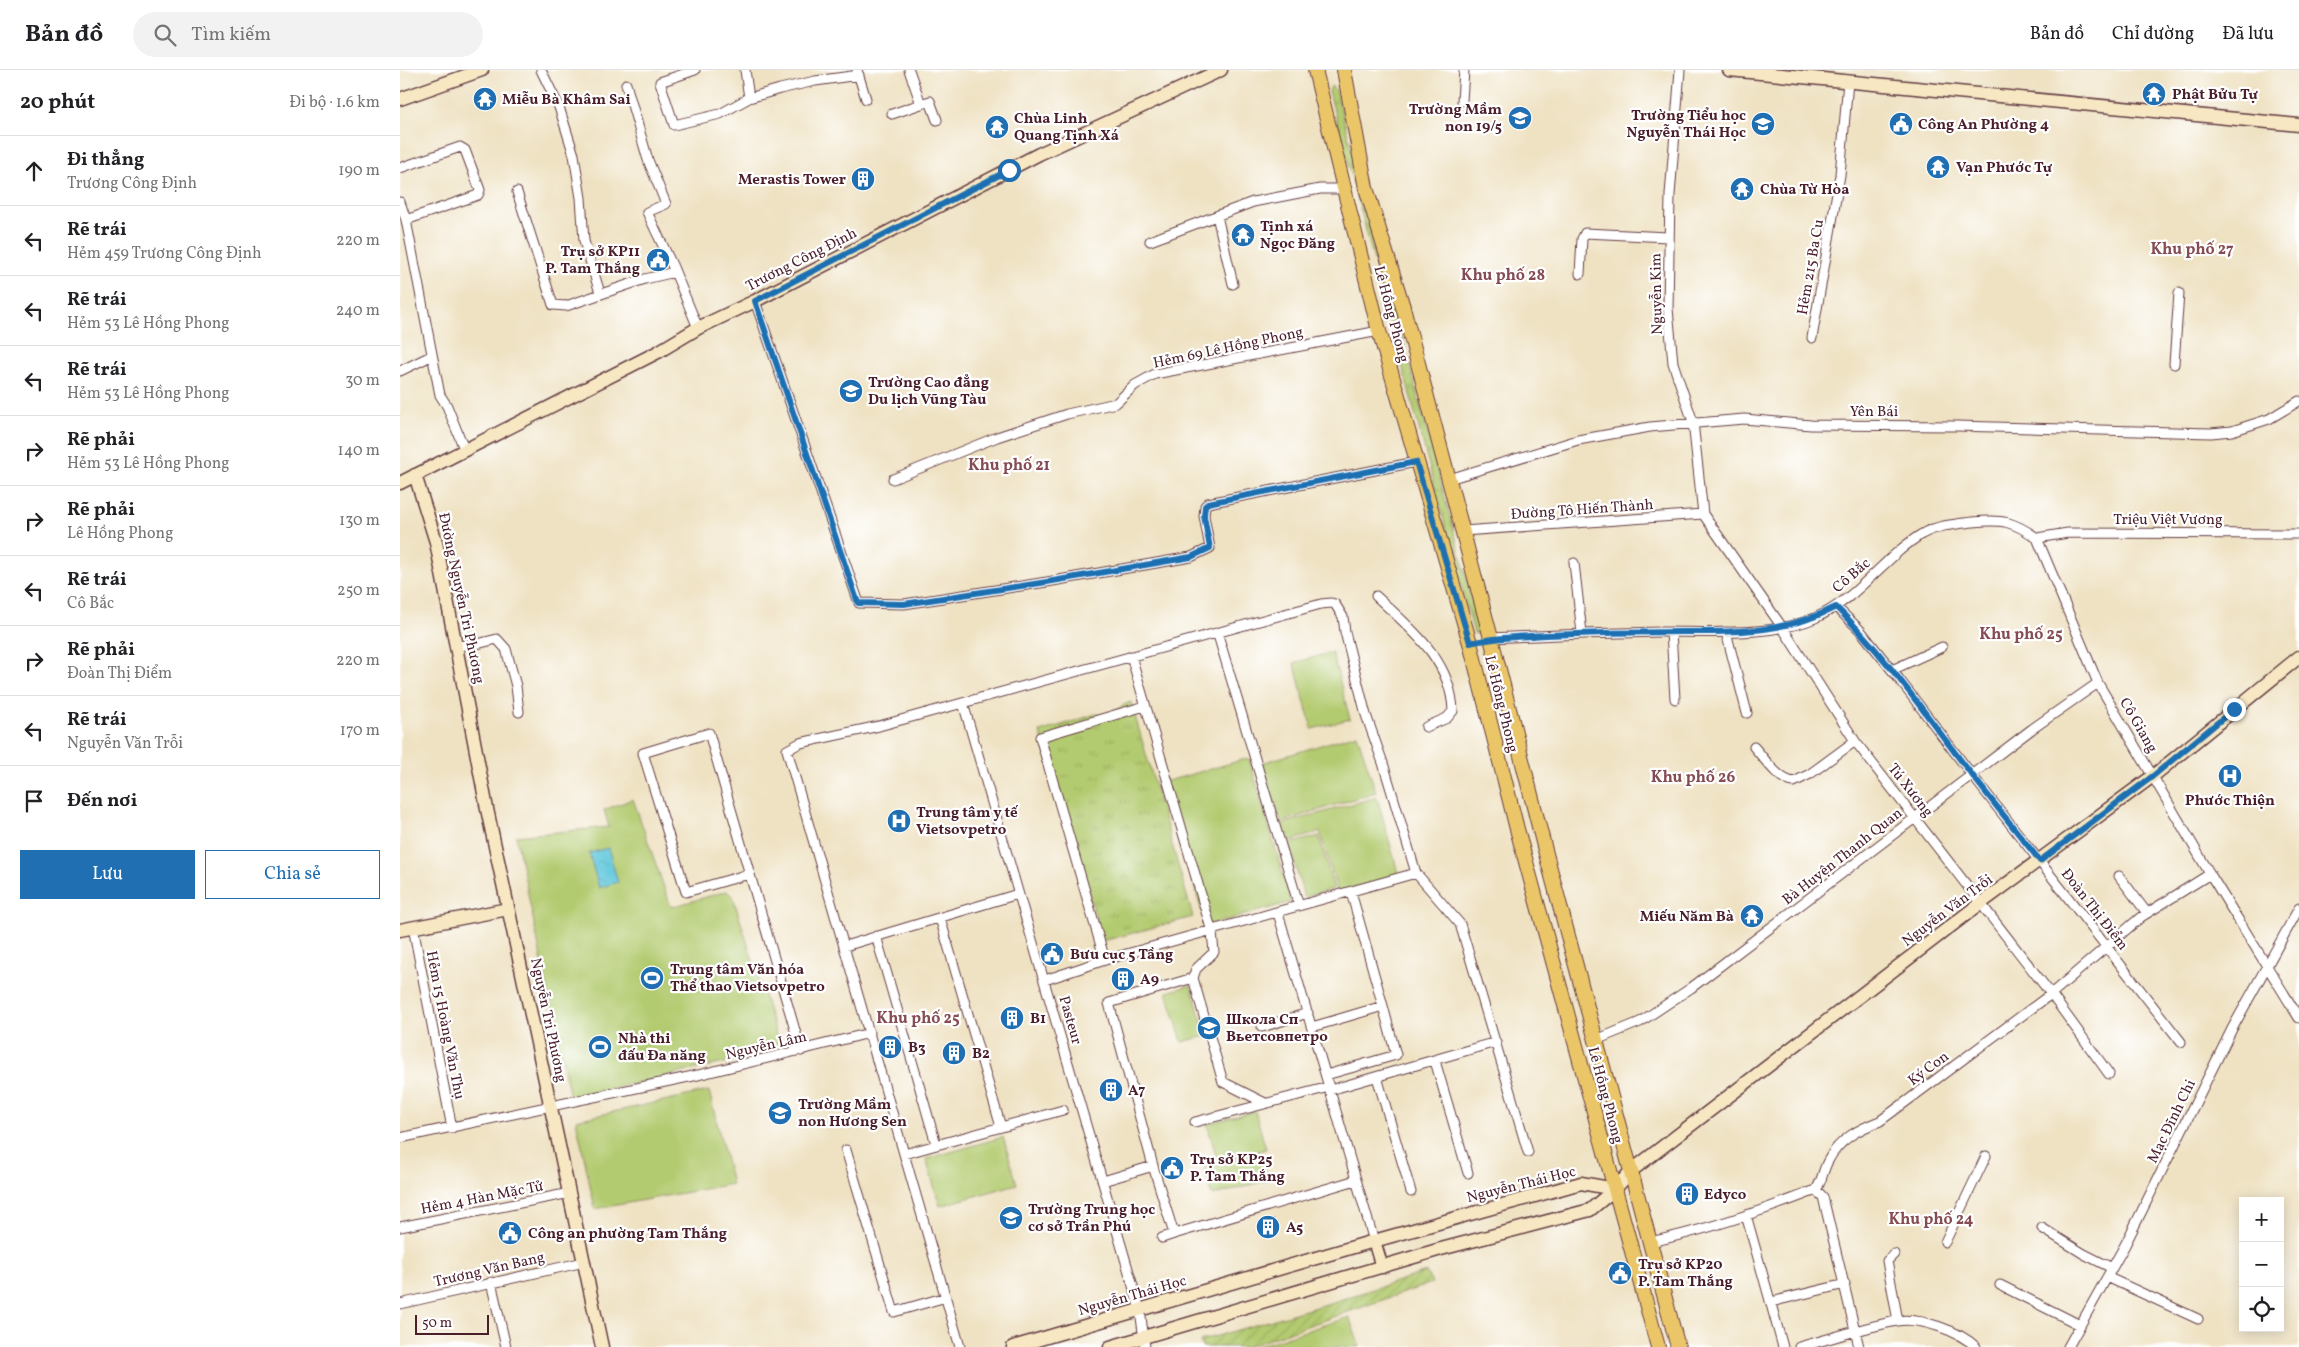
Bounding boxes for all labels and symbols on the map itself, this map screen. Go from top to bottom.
temple icon: Phật Bửu Tự [2141,81,2167,107]
place label: Phật Bửu Tự [2172,85,2259,106]
temple icon: Miễu Bà Khâm Sai [472,86,498,112]
place label: Miễu Bà Khâm Sai [502,90,631,111]
place label: Trường Mầm non 19/5 [1409,100,1502,138]
school or university icon: Trường Mầm non 19/5 [1507,105,1533,131]
place label: Trường Tiểu học Nguyễn Thái Học [1627,106,1746,144]
place label: Chùa Linh Quang Tịnh Xá [1014,109,1119,147]
school or university icon: Trường Tiểu học Nguyễn Thái Học [1750,111,1776,137]
public building icon: Công An Phường 4 [1888,111,1914,137]
temple icon: Chùa Linh Quang Tịnh Xá [984,114,1010,140]
place label: Công An Phường 4 [1918,115,2049,136]
temple icon: Vạn Phước Tự [1925,154,1951,180]
place label: Vạn Phước Tự [1956,158,2053,179]
route start [998,159,1021,182]
building icon: Merastis Tower [850,166,876,192]
place label: Merastis Tower [738,170,846,191]
temple icon: Chùa Từ Hòa [1729,176,1755,202]
place label: Chùa Từ Hòa [1760,180,1849,201]
place label: Tịnh xá Ngọc Đăng [1260,217,1335,255]
street label: Hẻm 215 Ba Cu [1793,218,1830,317]
temple icon: Tịnh xá Ngọc Đăng [1230,222,1256,248]
street label: Trương Công Định [743,223,861,297]
district label: Khu phố 27 [2150,239,2234,261]
place label: Trụ sở KP11 P. Tam Thắng [545,242,640,280]
public building icon: Trụ sở KP11 P. Tam Thắng [645,247,671,273]
street label: Nguyễn Kim [1646,253,1669,335]
street label: Lê Hồng Phong [1368,264,1414,366]
district label: Khu phố 28 [1461,265,1545,287]
street label: Hẻm 69 Lê Hồng Phong [1151,322,1306,375]
place label: Trường Cao đẳng Du lịch Vũng Tàu [868,373,989,411]
school or university icon: Trường Cao đẳng Du lịch Vũng Tàu [838,378,864,404]
street label: Yên Bái [1850,402,1898,423]
district label: Khu phố 21 [968,455,1050,477]
street label: Đường Tô Hiến Thành [1510,495,1654,526]
street label: Triệu Việt Vương [2113,510,2223,531]
street label: Đường Nguyễn Tri Phương [432,511,489,686]
street label: Cô Bắc [1828,553,1876,599]
district label: Khu phố 25 [1979,624,2063,646]
street label: Lê Hồng Phong [1478,653,1523,756]
street label: Cô Giang [2114,694,2162,757]
route end [2223,698,2246,721]
street label: Tú Xương [1882,760,1938,822]
hospital icon: Phước Thiện [2217,763,2243,789]
district label: Khu phố 26 [1651,767,1735,789]
place label: Phước Thiện [2185,791,2275,812]
place label: Trung tâm y tế Vietsovpetro [916,803,1019,841]
street label: Bà Huyện Thanh Quan [1778,804,1907,911]
hospital icon: Trung tâm y tế Vietsovpetro [886,808,912,834]
street label: Đoàn Thị Điểm [2055,865,2132,955]
street label: Nguyễn Văn Trỗi [1898,870,1998,952]
temple icon: Miếu Năm Bà [1739,903,1765,929]
place label: Miếu Năm Bà [1640,907,1734,928]
public building icon: Bưu cục 5 Tầng [1039,941,1065,967]
place label: Bưu cục 5 Tầng [1070,945,1173,966]
street label: Hẻm 15 Hoàng Văn Thụ [420,949,469,1101]
street label: Nguyễn Tri Phương [524,956,571,1085]
place label: Trung tâm Văn hóa Thể thao Vietsovpetro [670,960,825,998]
sports icon: Trung tâm Văn hóa Thể thao Vietsovpetro [639,965,665,991]
building icon: A9 [1110,966,1136,992]
place label: A9 [1140,970,1159,991]
street label: Pasteur [1053,994,1086,1047]
building icon: B1 [999,1005,1025,1031]
district label: Khu phố 25 [876,1008,960,1030]
place label: B1 [1030,1009,1046,1030]
place label: Школа Сп Вьетсовпетро [1226,1010,1328,1048]
school or university icon: Школа Сп Вьетсовпетро [1196,1015,1222,1041]
street label: Nguyễn Lâm [724,1027,809,1066]
place label: Nhà thi đấu Đa năng [618,1029,706,1067]
sports icon: Nhà thi đấu Đa năng [587,1034,613,1060]
building icon: B3 [877,1034,903,1060]
place label: B3 [908,1038,926,1059]
building icon: B2 [941,1040,967,1066]
place label: B2 [972,1044,990,1065]
street label: Lê Hồng Phong [1582,1045,1628,1147]
street label: Ký Con [1904,1047,1954,1092]
street label: Mạc Đĩnh Chi [2143,1076,2202,1167]
building icon: A7 [1098,1077,1124,1103]
place label: A7 [1128,1081,1145,1102]
place label: Trường Mầm non Hương Sen [798,1095,907,1133]
school or university icon: Trường Mầm non Hương Sen [767,1100,793,1126]
place label: Trụ sở KP25 P. Tam Thắng [1190,1150,1285,1188]
public building icon: Trụ sở KP25 P. Tam Thắng [1159,1155,1185,1181]
street label: Nguyễn Thái Học [1465,1162,1578,1209]
street label: Hẻm 4 Hàn Mặc Tử [419,1176,546,1221]
building icon: Edyco [1674,1181,1700,1207]
place label: Edyco [1704,1185,1747,1206]
place label: Trường Trung học cơ sở Trần Phú [1028,1200,1155,1238]
school or university icon: Trường Trung học cơ sở Trần Phú [998,1205,1024,1231]
district label: Khu phố 24 [1888,1209,1974,1231]
building icon: A5 [1255,1214,1281,1240]
place label: A5 [1286,1218,1303,1239]
public building icon: Công an phường Tam Thắng [497,1220,523,1246]
place label: Công an phường Tam Thắng [528,1224,727,1245]
street label: Trương Văn Bang [432,1247,547,1293]
place label: Trụ sở KP20 P. Tam Thắng [1638,1255,1733,1293]
public building icon: Trụ sở KP20 P. Tam Thắng [1607,1260,1633,1286]
street label: Nguyễn Thái Học [1076,1271,1189,1322]
scale bar [415,1312,489,1335]

